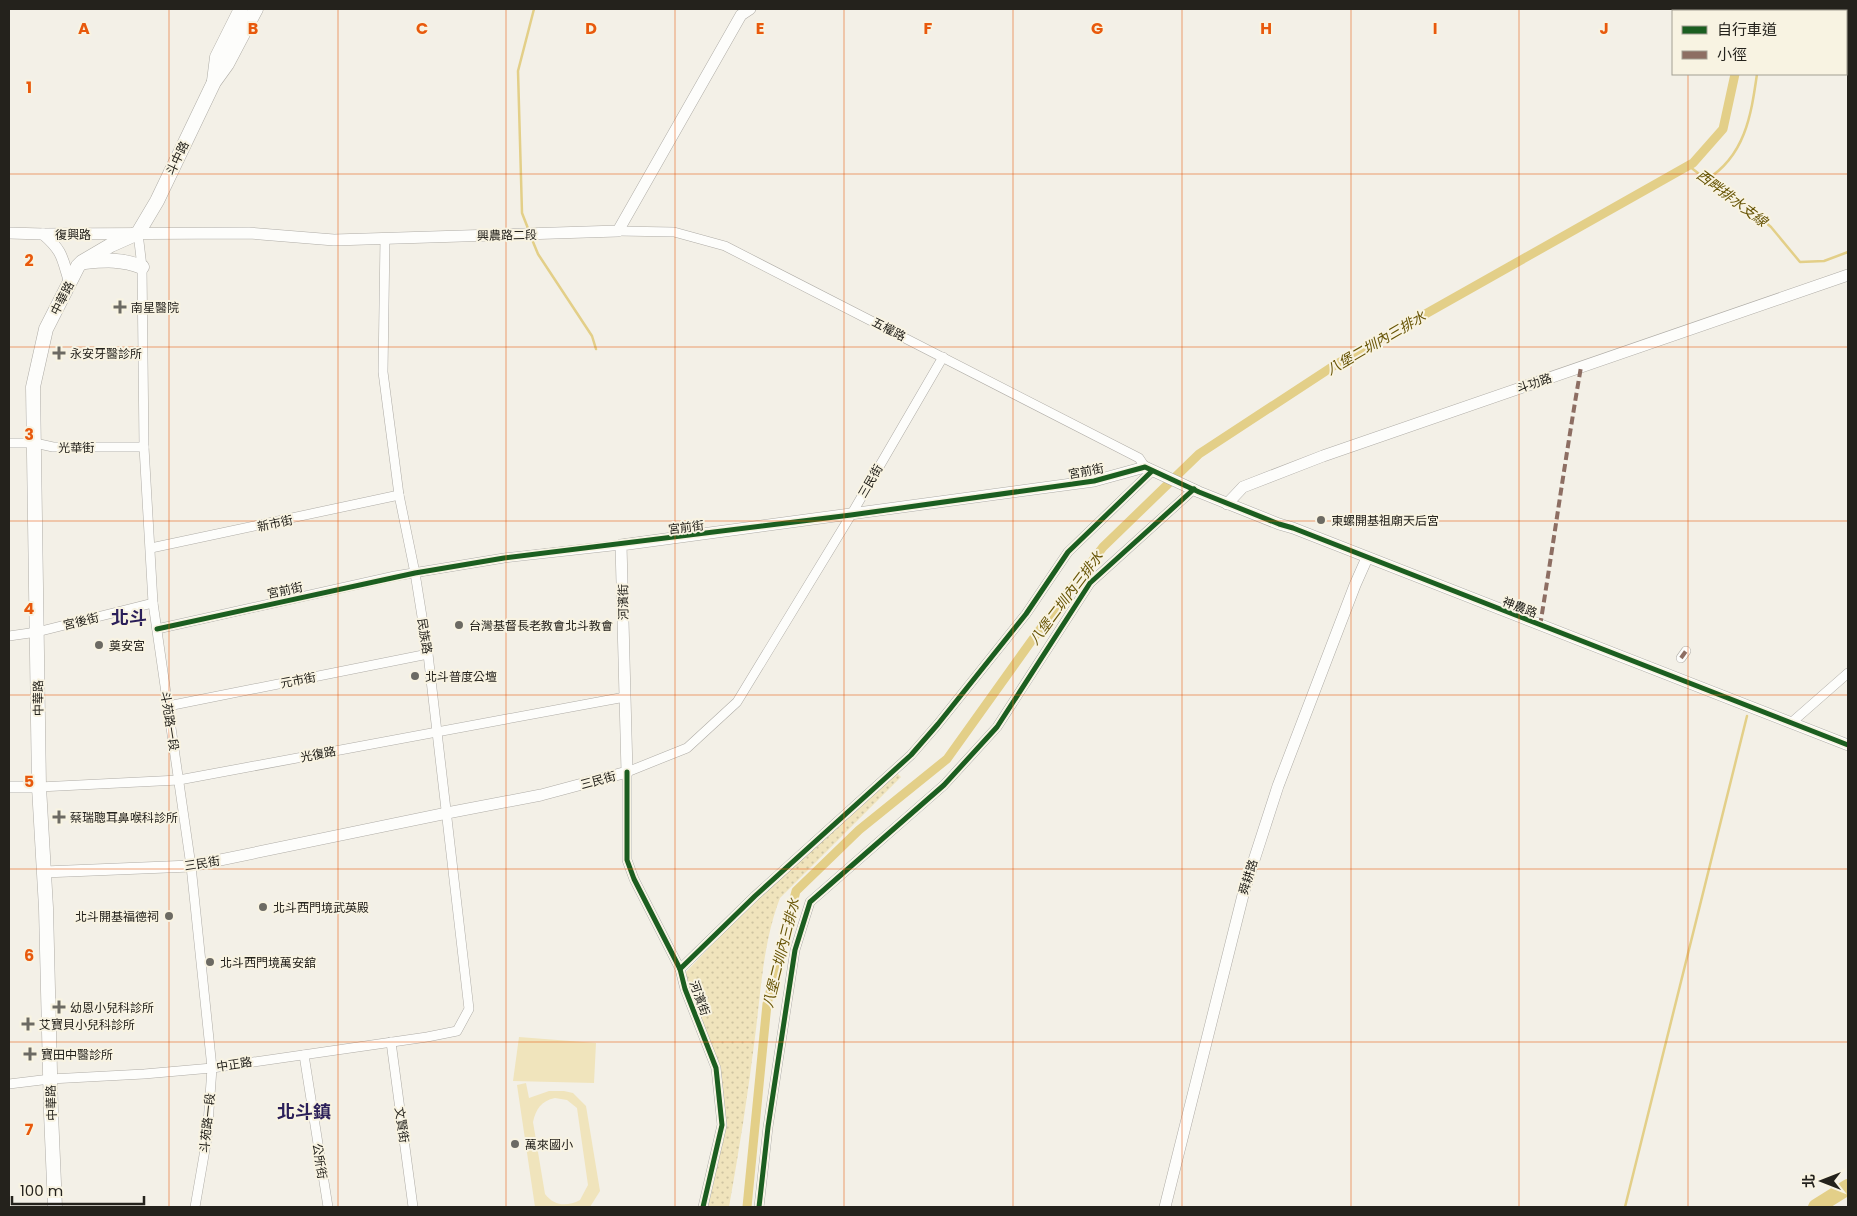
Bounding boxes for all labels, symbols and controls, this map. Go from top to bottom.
legend [1672,10,1847,75]
text: A [78,17,90,40]
text: B [248,17,258,40]
text: C [416,17,428,40]
text: D [585,17,597,40]
text: E [756,17,764,40]
text: F [924,17,933,40]
text: G [1091,17,1103,40]
text: H [1260,17,1272,40]
text: I [1433,17,1437,40]
text: J [1599,17,1609,40]
text: 自行車道 [1717,19,1777,40]
text: 小徑 [1717,44,1747,65]
text: 1 [26,76,32,99]
street label: 斗中路 [161,138,193,178]
water label: 西畔排水支線 [1692,165,1773,232]
street label: 復興路 [55,226,91,243]
street label: 興農路二段 [477,226,537,244]
text: 2 [24,249,34,272]
street label: 中華路 [46,278,78,318]
place label: 南星醫院 [131,299,179,316]
marker: 南星醫院 [113,300,127,314]
water label: 八堡二圳內三排水 [1323,306,1430,380]
street label: 五權路 [869,313,909,345]
place label: 永安牙醫診所 [70,345,142,362]
marker: 永安牙醫診所 [52,346,66,360]
street label: 斗功路 [1514,369,1554,397]
text: 3 [24,423,34,446]
street label: 光華街 [58,439,94,456]
street label: 宮前街 [1067,459,1105,483]
street label: 三民街 [854,461,886,501]
street label: 新市街 [256,511,294,535]
place label: 東螺開基祖廟天后宮 [1331,512,1439,529]
marker: 東螺開基祖廟天后宮 [1315,514,1327,526]
street label: 宮前街 [667,516,705,538]
water label: 八堡二圳內三排水 [1024,546,1108,649]
street label: 宮前街 [266,578,304,602]
street label: 河濱街 [614,584,632,620]
street label: 神農路 [1500,593,1540,621]
text: 4 [24,597,35,620]
district label: 北斗 [111,605,147,630]
street label: 宮後街 [61,608,101,634]
street label: 民族路 [414,617,436,655]
place label: 台灣基督長老教會北斗教會 [469,617,613,634]
marker: 台灣基督長老教會北斗教會 [453,619,465,631]
place label: 奠安宮 [109,637,145,654]
marker: 奠安宮 [93,639,105,651]
street label: 元市街 [279,668,317,692]
place label: 北斗普度公壇 [425,668,497,685]
marker: 北斗普度公壇 [409,670,421,682]
street label: 中華路 [29,680,47,716]
street label: 斗苑路一段 [157,690,183,752]
street label: 光復路 [299,742,337,766]
street label: 三民街 [578,767,618,793]
text: 5 [24,770,34,793]
place label: 蔡瑞聰耳鼻喉科診所 [70,809,178,826]
marker: 蔡瑞聰耳鼻喉科診所 [52,810,66,824]
street label: 三民街 [183,852,221,874]
street label: 舜耕路 [1235,857,1261,897]
water label: 八堡二圳內三排水 [758,895,804,1010]
place label: 北斗西門境武英殿 [273,899,369,916]
marker: 北斗西門境武英殿 [257,901,269,913]
place label: 北斗開基福德祠 [75,908,159,925]
marker: 北斗開基福德祠 [163,910,175,922]
text: 6 [24,944,34,967]
place label: 北斗西門境萬安舘 [220,954,316,971]
marker: 北斗西門境萬安舘 [204,956,216,968]
street label: 河濱街 [686,978,714,1018]
place label: 幼恩小兒科診所 [70,999,154,1016]
marker: 幼恩小兒科診所 [52,1000,66,1014]
place label: 艾寶貝小兒科診所 [39,1016,135,1033]
marker: 艾寶貝小兒科診所 [21,1017,35,1031]
place label: 寶田中醫診所 [41,1046,113,1063]
marker: 寶田中醫診所 [23,1047,37,1061]
street label: 中正路 [215,1053,253,1075]
street label: 中華路 [42,1085,60,1121]
street label: 斗苑路一段 [195,1092,219,1154]
district label: 北斗鎮 [277,1099,331,1124]
street label: 文賢街 [391,1106,413,1144]
text: 7 [25,1118,34,1141]
place label: 萬來國小 [525,1136,573,1153]
marker: 萬來國小 [509,1138,521,1150]
street label: 公所街 [309,1142,331,1180]
north arrow [1797,1156,1847,1206]
scale bar [12,1174,145,1206]
text: 北 [1799,1174,1819,1188]
text: 100 m [20,1180,63,1201]

